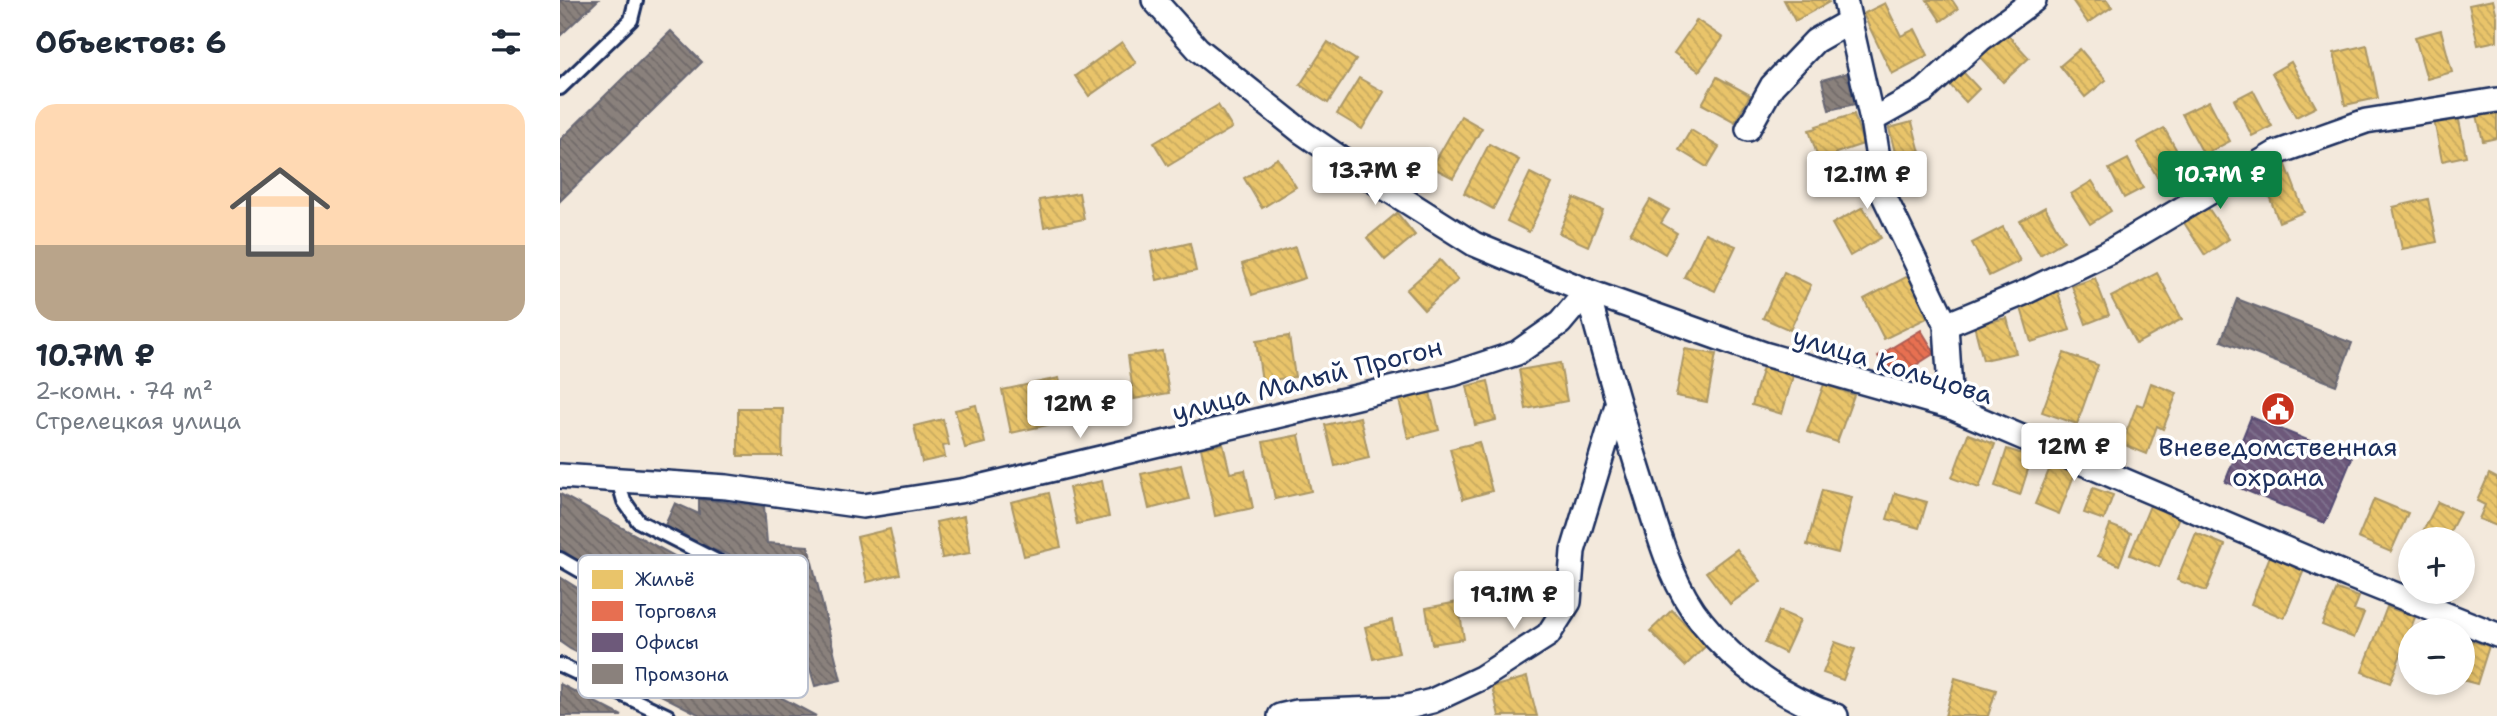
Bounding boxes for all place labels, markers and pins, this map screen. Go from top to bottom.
pin: 13.7M ₽ [1310,148,1440,207]
pin: 12.1M ₽ [1802,152,1932,211]
pin: 10.7M ₽ [2155,152,2285,211]
pin: 12M ₽ [1031,380,1129,440]
public building icon: Вневедомственная охрана [2259,390,2297,428]
pin: 12M ₽ [2025,424,2123,483]
place label: Вневедомственная охрана [2158,429,2398,494]
pin: 19.1M ₽ [1449,572,1579,631]

